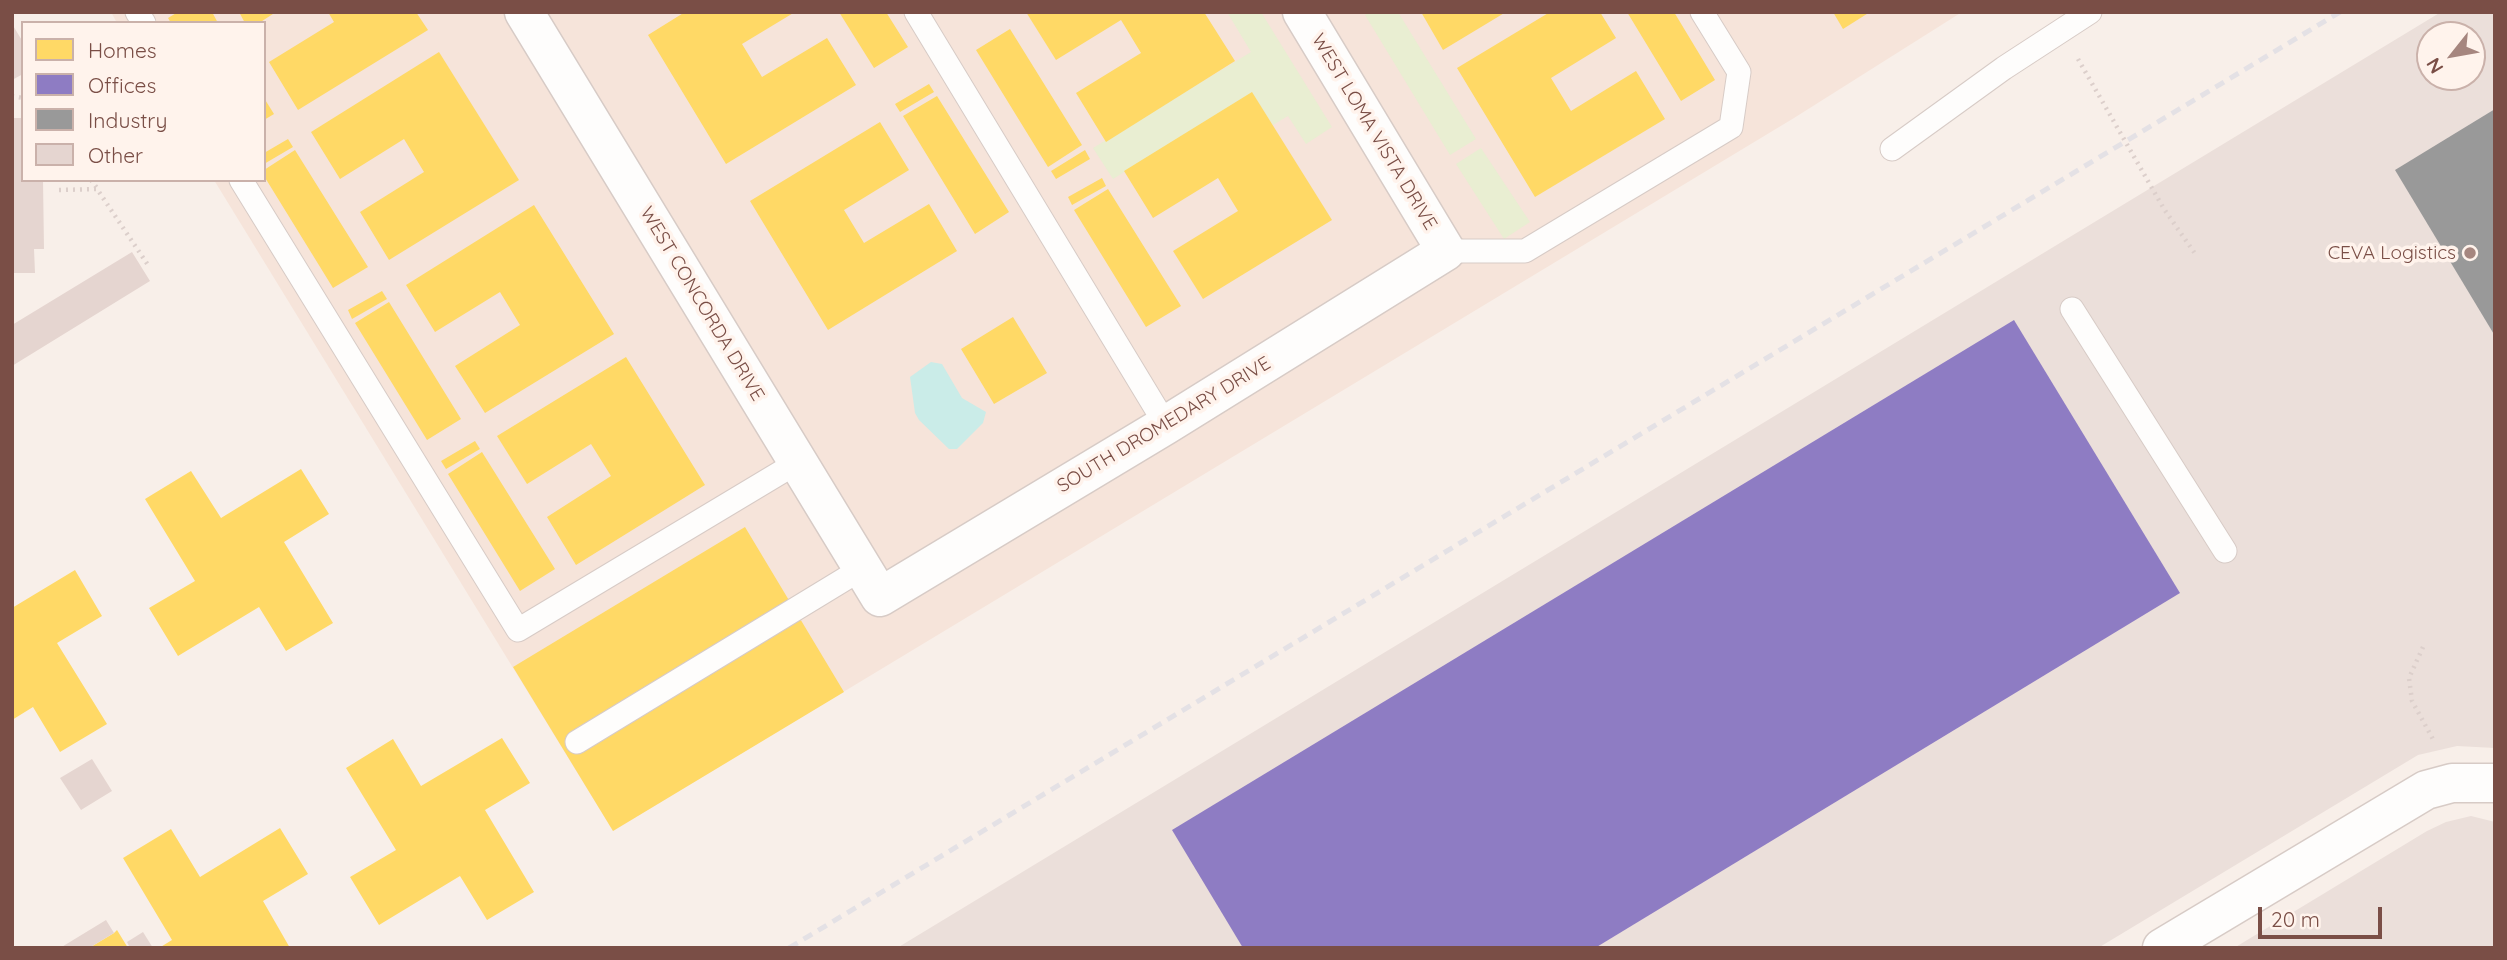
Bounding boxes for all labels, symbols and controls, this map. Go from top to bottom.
legend [21,21,266,182]
north arrow [2416,21,2486,91]
street label: WEST LOMA VISTA DRIVE [1306,30,1442,234]
text: Homes [88,37,157,63]
text: N [2421,54,2449,78]
text: Offices [88,72,156,98]
text: Industry [88,107,167,133]
text: Other [88,142,143,168]
street label: WEST CONCORDA DRIVE [635,203,769,405]
place label: CEVA Logistics [2328,242,2456,264]
marker: CEVA Logistics [2462,245,2478,261]
street label: SOUTH DROMEDARY DRIVE [1053,352,1275,498]
scale bar [2262,894,2386,938]
text: 20 m [2271,906,2320,932]

